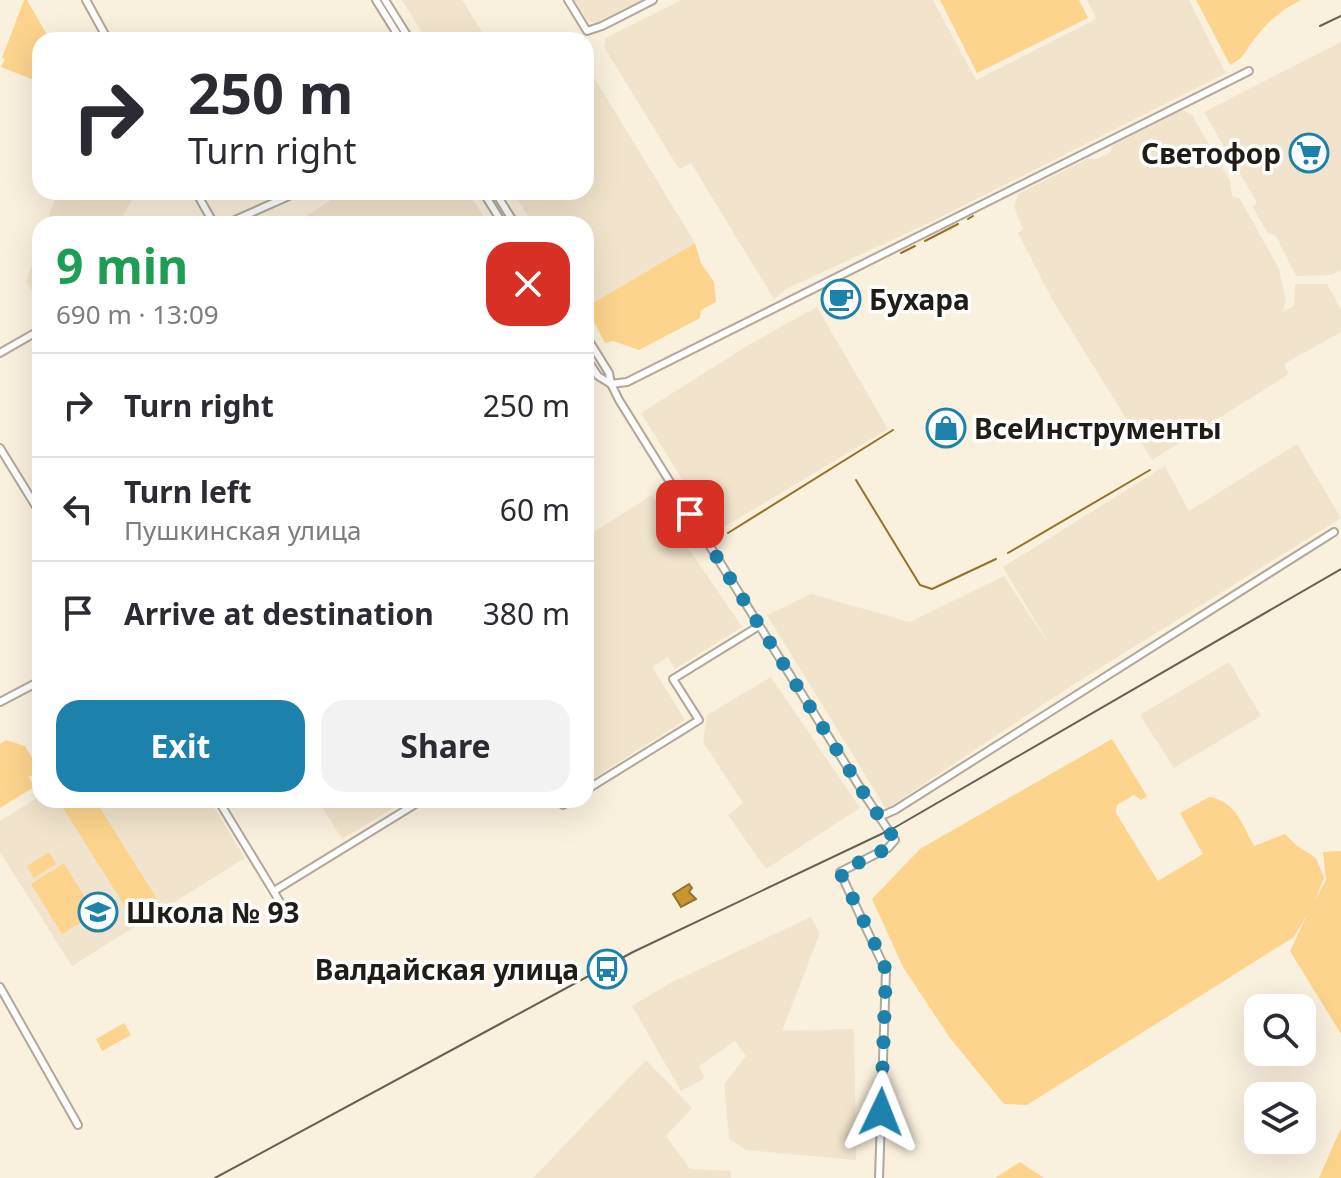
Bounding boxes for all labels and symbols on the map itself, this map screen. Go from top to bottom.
supermarket icon: Светофор [1288,132,1330,174]
place label: Светофор [1141,134,1281,172]
cafe icon: Бухара [820,278,862,320]
place label: Бухара [869,280,970,318]
shop icon: ВсеИнструменты [925,407,967,449]
place label: ВсеИнструменты [974,409,1222,447]
pin [656,480,724,548]
school or university icon: Школа № 93 [77,891,119,933]
place label: Школа № 93 [126,893,299,931]
bus stop icon: Валдайская улица [586,948,628,990]
place label: Валдайская улица [315,950,579,988]
position arrow [839,1070,923,1154]

